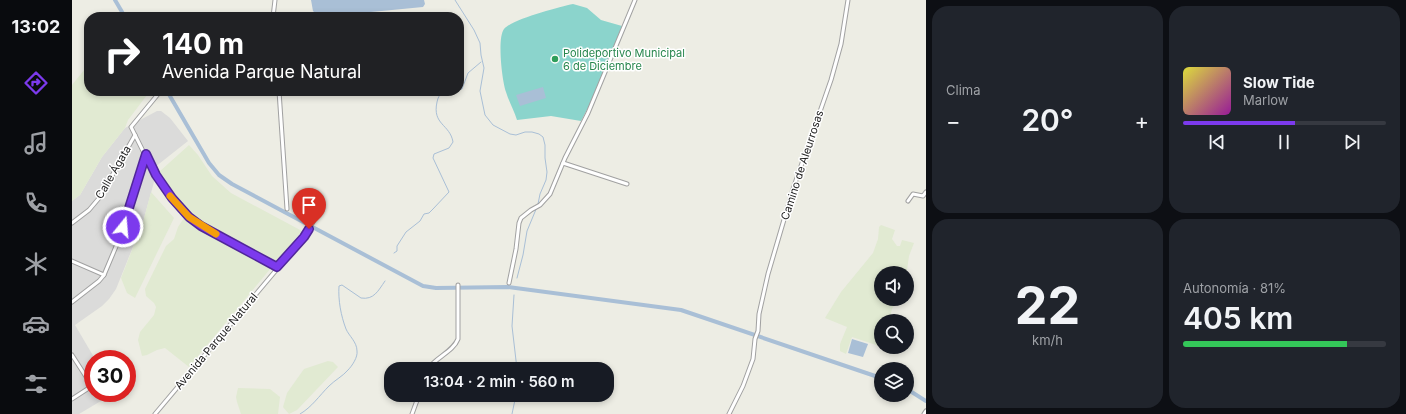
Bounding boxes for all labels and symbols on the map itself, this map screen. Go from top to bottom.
place label: Polideportivo Municipal 6 de Diciembre [563,46,685,73]
marker: Polideportivo Municipal 6 de Diciembre [550,54,560,64]
street label: Camino de Aleurrosas [778,108,826,222]
street label: Calle Ágata [92,143,134,201]
pin [292,188,326,229]
position arrow [102,206,144,248]
street label: Avenida Parque Natural [171,290,261,392]
speed limit sign: 30 [84,350,136,402]

